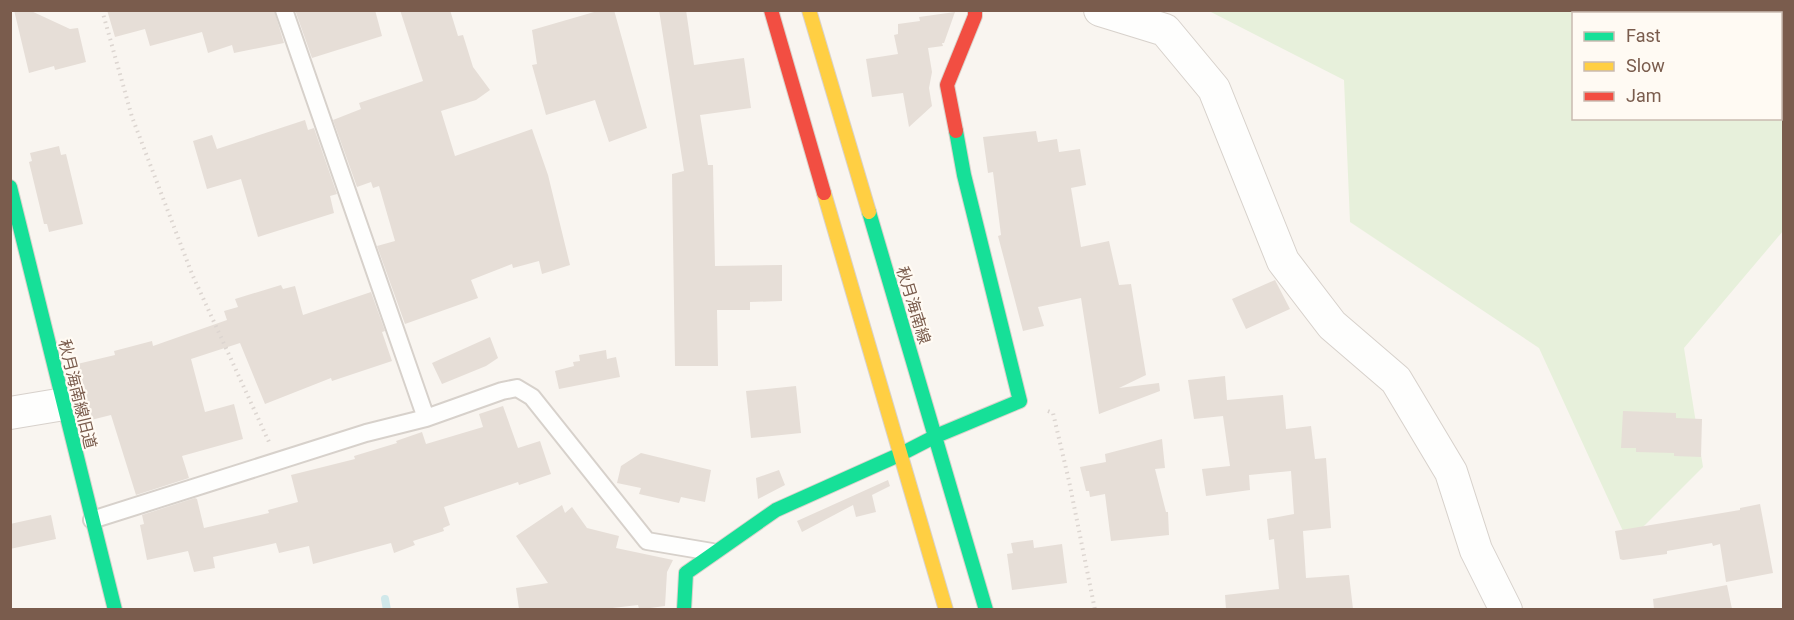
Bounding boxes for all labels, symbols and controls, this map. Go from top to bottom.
legend [1572,12,1782,120]
text: Fast [1626,25,1661,46]
text: Slow [1626,55,1665,76]
text: Jam [1626,85,1662,106]
street label: 秋月海南線 [893,264,934,346]
street label: 秋月海南線旧道 [55,337,100,451]

